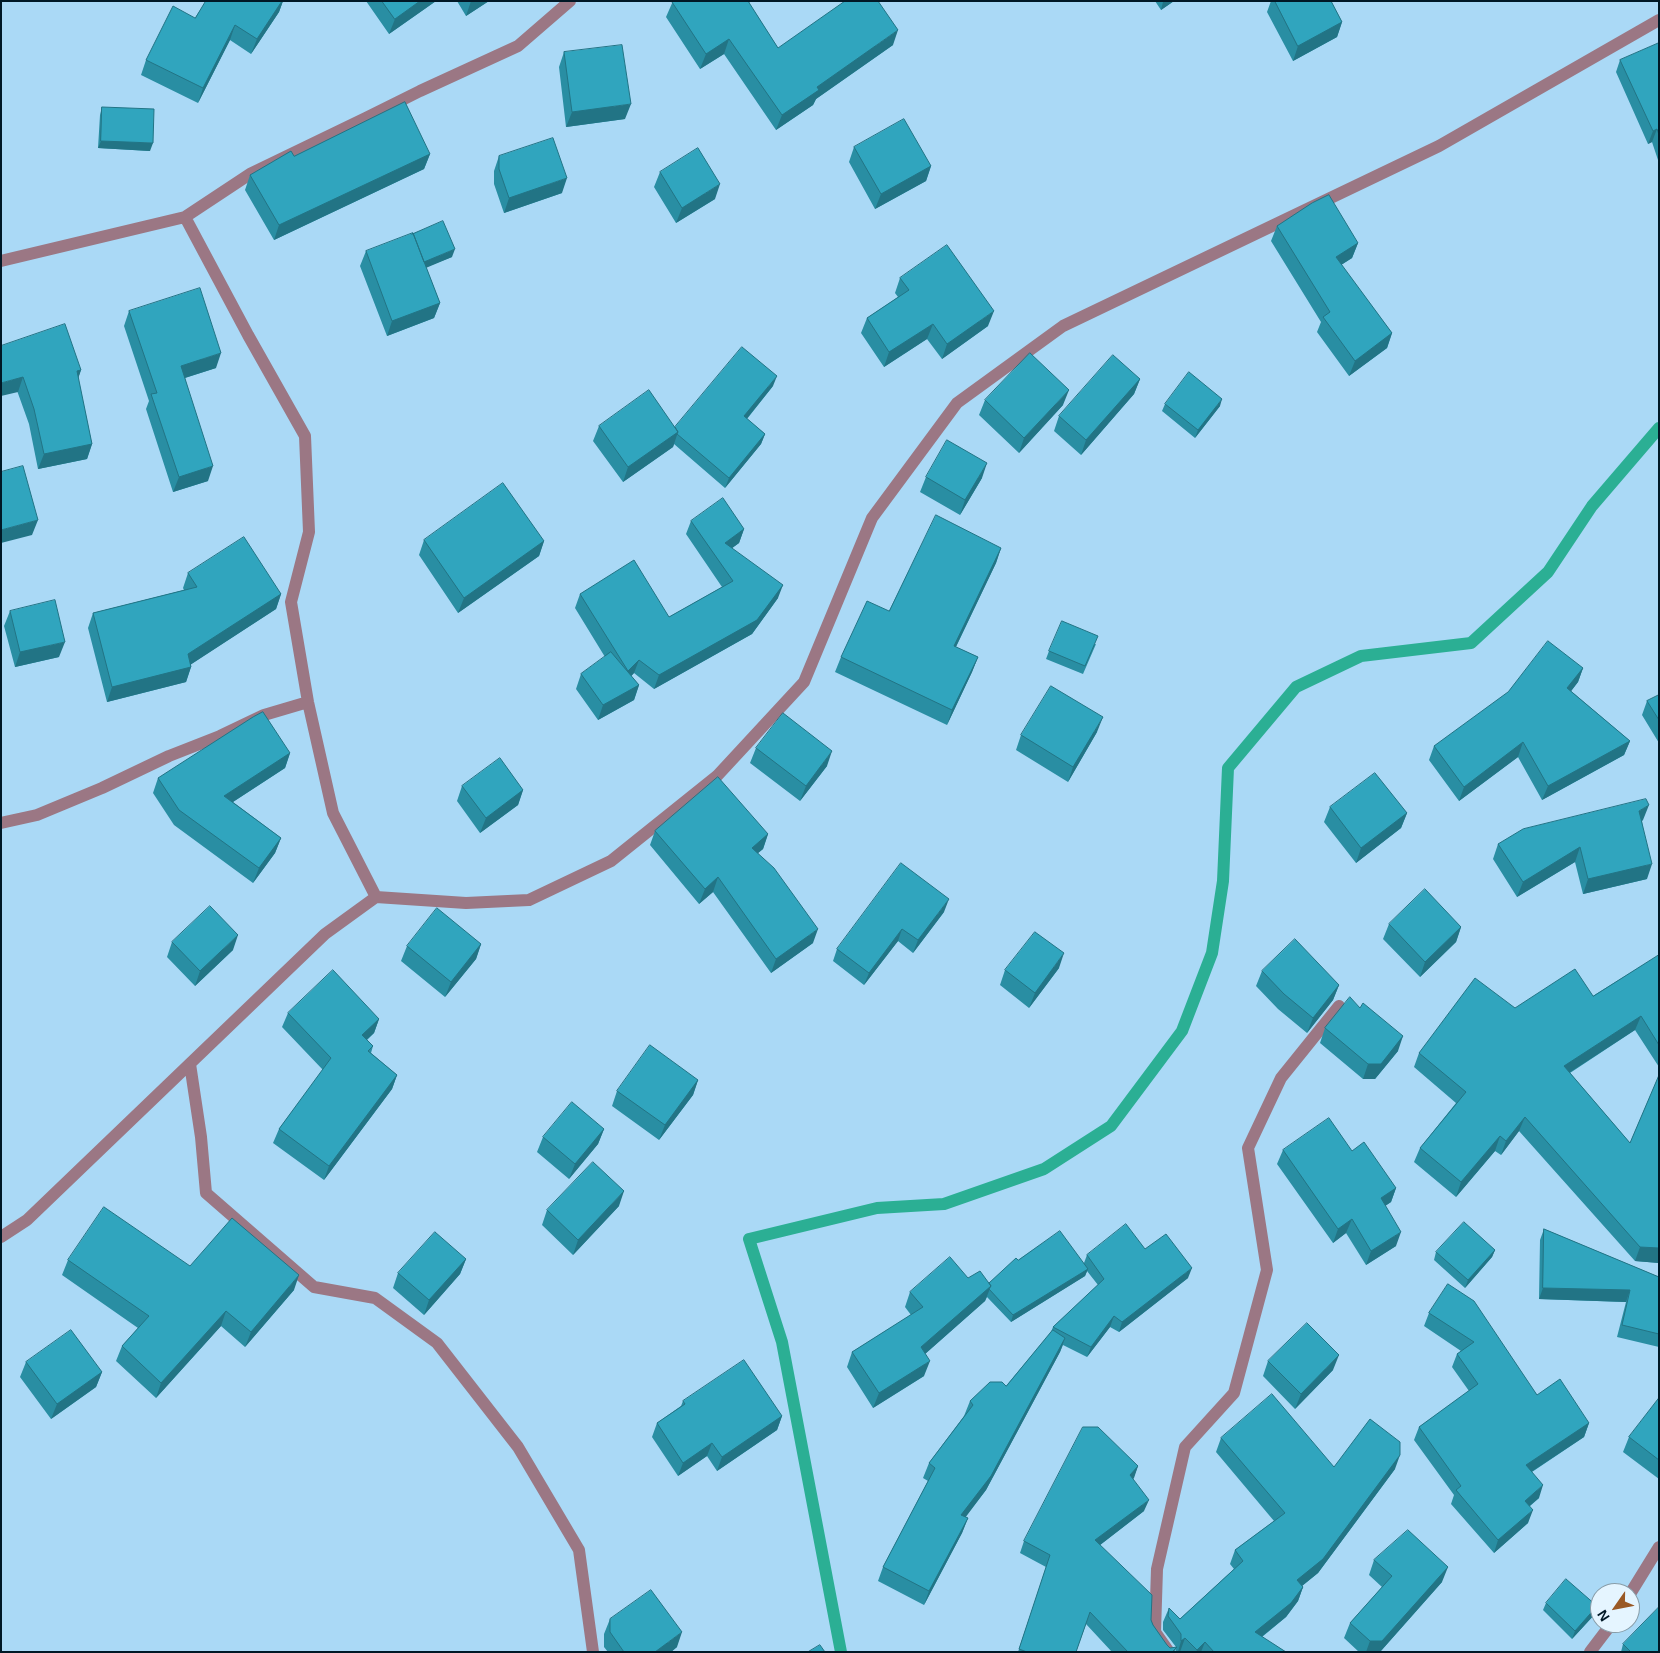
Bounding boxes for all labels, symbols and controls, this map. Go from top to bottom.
north arrow [1590,1583,1640,1633]
text: N [1594,1607,1613,1624]

